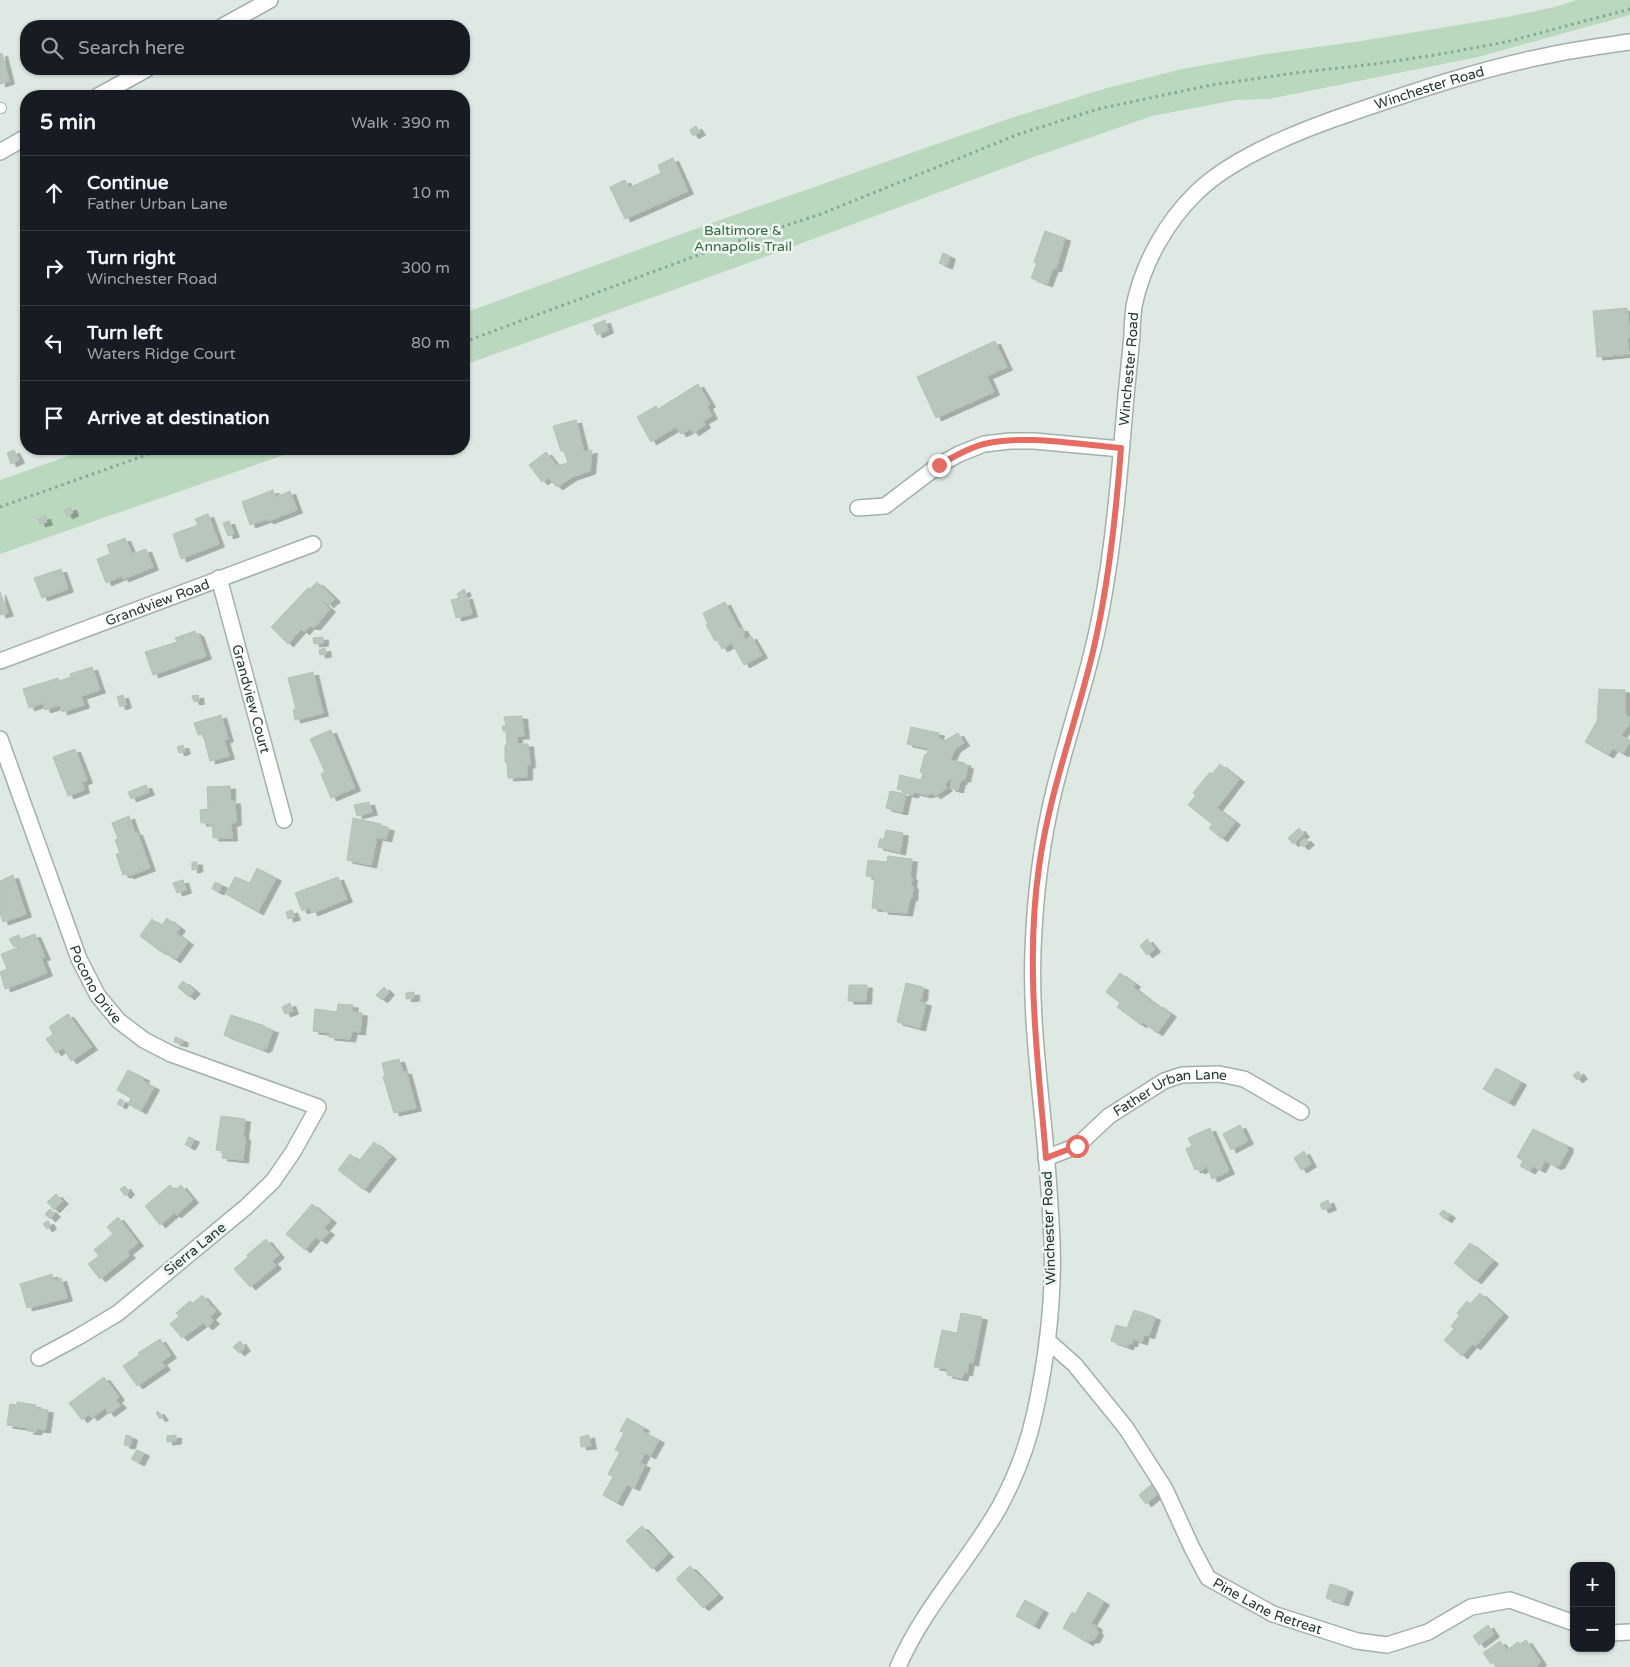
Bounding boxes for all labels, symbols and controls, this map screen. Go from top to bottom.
search box [20,20,470,75]
icon: search [38,34,66,62]
text: Search here [78,37,185,59]
street label: Winchester Road [1372,62,1486,113]
text: 5 min [40,110,96,135]
text: Walk · 390 m [351,113,450,133]
text: Continue [87,172,169,194]
icon: ahead [40,179,68,207]
text: 10 m [411,183,450,203]
text: Father Urban Lane [87,194,227,214]
park label: Baltimore & Annapolis Trail [694,222,792,255]
text: Turn right [87,247,175,269]
icon: right [40,254,68,282]
text: 300 m [401,258,450,278]
text: Winchester Road [87,269,217,289]
street label: Winchester Road [1115,311,1142,426]
text: Turn left [87,322,163,344]
icon: left [40,329,68,357]
text: 80 m [411,333,450,353]
text: Waters Ridge Court [87,344,236,364]
icon: arrive [40,404,68,432]
text: Arrive at destination [87,407,270,429]
route end [928,454,951,477]
street label: Grandview Road [103,575,212,629]
street label: Grandview Court [229,642,274,756]
street label: Pocono Drive [66,943,126,1027]
street label: Father Urban Lane [1110,1065,1229,1120]
route start [1066,1135,1089,1158]
street label: Winchester Road [1039,1171,1059,1285]
street label: Sierra Lane [161,1219,229,1279]
map controls [1570,1562,1615,1652]
button: + [1570,1562,1615,1607]
street label: Pine Lane Retreat [1210,1574,1325,1638]
button: − [1570,1607,1615,1652]

